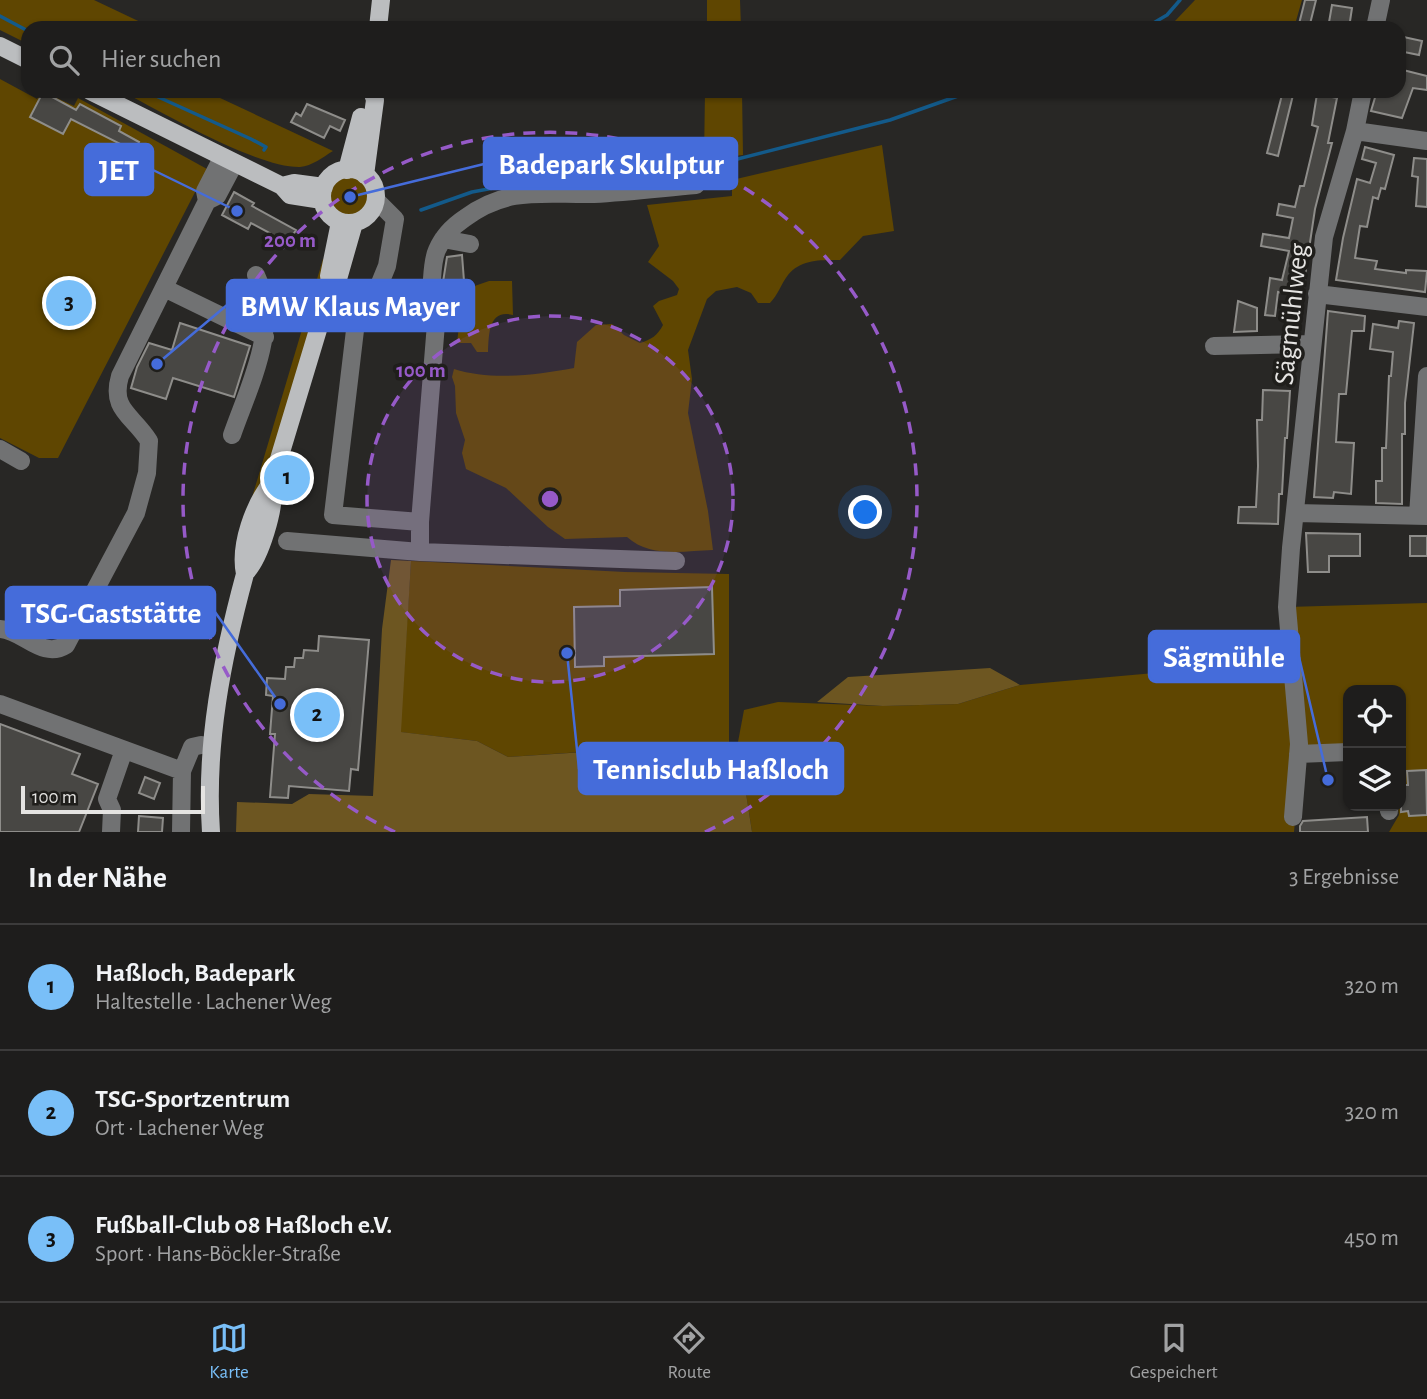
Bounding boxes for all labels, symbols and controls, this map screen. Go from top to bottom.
search box [21,21,1406,98]
icon: search [45,41,83,79]
text: Hier suchen [101,46,222,72]
callout: Badepark Skulptur [484,138,737,189]
callout: JET [85,144,153,195]
text: Badepark Skulptur [498,150,724,180]
text: JET [99,156,139,186]
text: 200 m [264,230,316,251]
street label: Sägmühlweg [1271,242,1313,386]
pin: 3 [46,277,92,329]
callout: BMW Klaus Mayer [227,280,474,331]
text: BMW Klaus Mayer [240,292,460,322]
text: 100 m [396,360,446,381]
pin: 1 [264,452,310,504]
centre of rings [538,487,562,511]
your location [848,495,882,529]
callout: TSG-Gaststätte [6,587,215,638]
text: TSG-Gaststätte [21,599,201,629]
callout: Sägmühle [1149,631,1299,682]
text: Sägmühle [1163,643,1285,673]
map controls [1343,685,1406,811]
button: locate [1343,685,1406,748]
pin: 2 [294,689,340,741]
callout: Tennisclub Haßloch [579,743,843,794]
button: layers [1343,748,1406,811]
text: Tennisclub Haßloch [593,755,829,785]
scale bar [21,783,205,815]
text: 100 m [32,788,77,807]
text: In der Nähe [28,863,167,893]
text: 3 Ergebnisse [1289,866,1399,889]
text: Haßloch, Badepark [95,960,295,986]
text: 1 [47,975,55,998]
text: 320 m [1345,975,1399,998]
text: Haltestelle · Lachener Weg [95,991,332,1014]
text: TSG-Sportzentrum [95,1086,290,1112]
text: 2 [46,1101,56,1124]
text: 320 m [1345,1101,1399,1124]
text: Ort · Lachener Weg [95,1117,264,1140]
text: Fußball-Club 08 Haßloch e.V. [95,1212,392,1238]
text: 3 [46,1227,56,1250]
text: 450 m [1344,1227,1399,1250]
text: Sport · Hans-Böckler-Straße [95,1243,341,1266]
tab: Karte [209,1319,249,1384]
tab: Route [668,1319,711,1384]
tab: Gespeichert [1130,1319,1218,1384]

